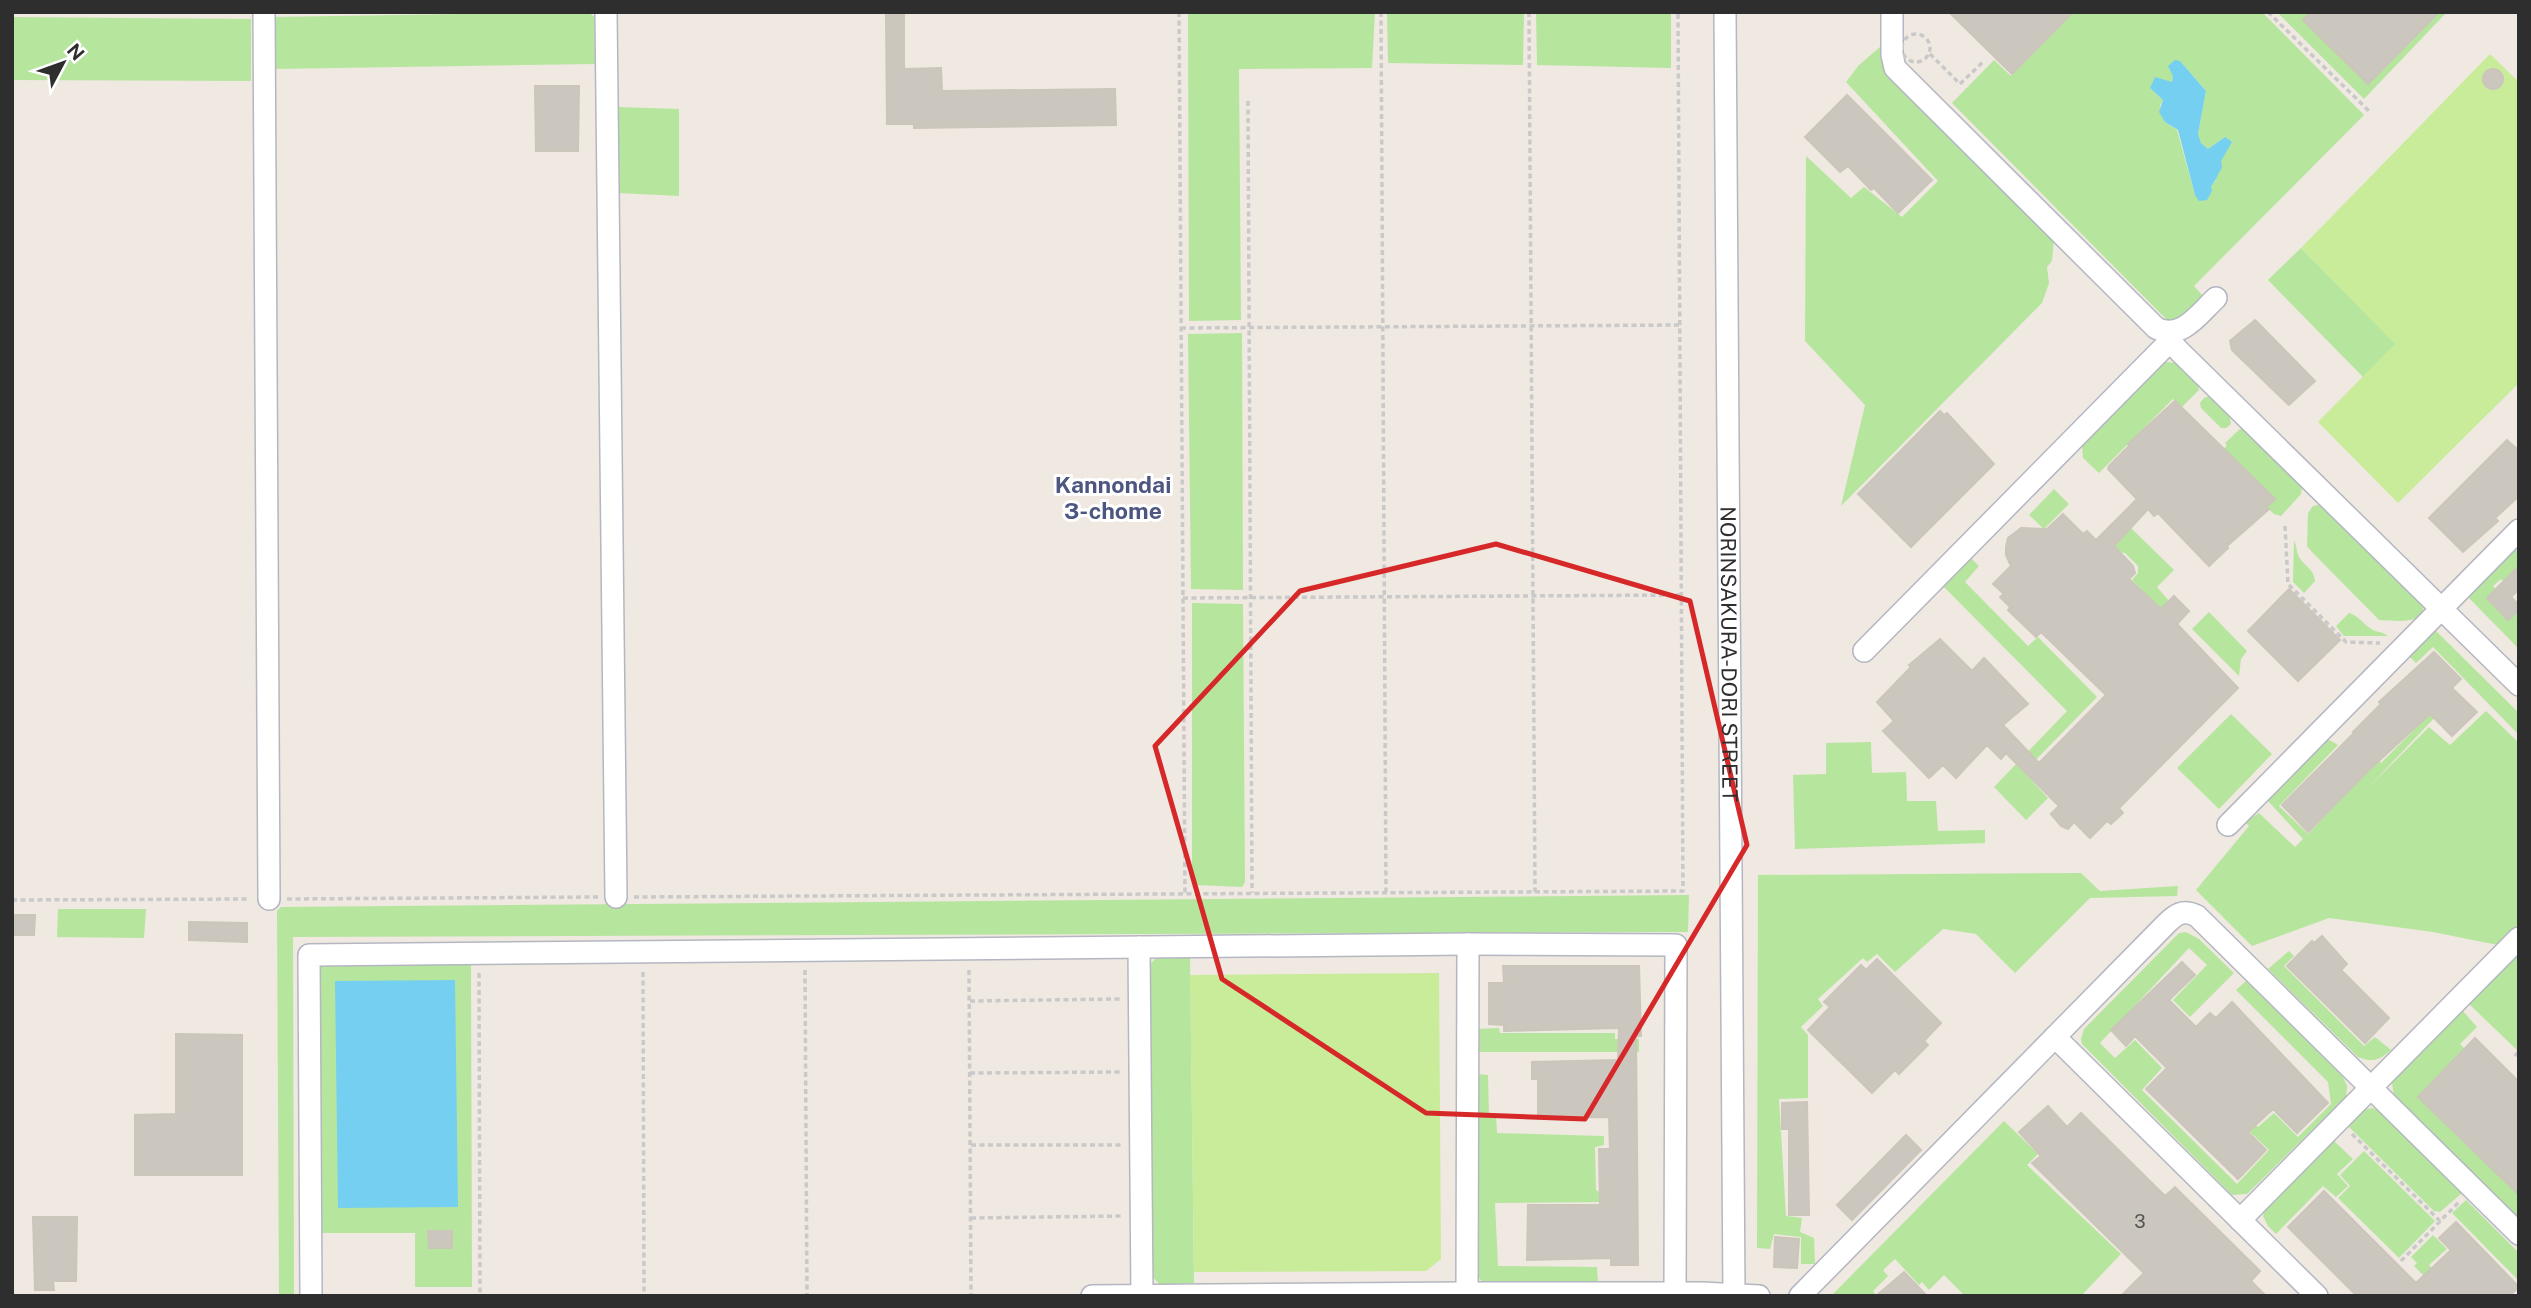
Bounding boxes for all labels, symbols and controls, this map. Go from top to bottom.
north arrow [28,28,98,98]
text: N [63,39,89,65]
district label: Kannondai 3-chome [1055,471,1171,524]
street label: NORINSAKURA-DORI STREET [1716,506,1743,802]
house number: 3 [2134,1211,2146,1232]

